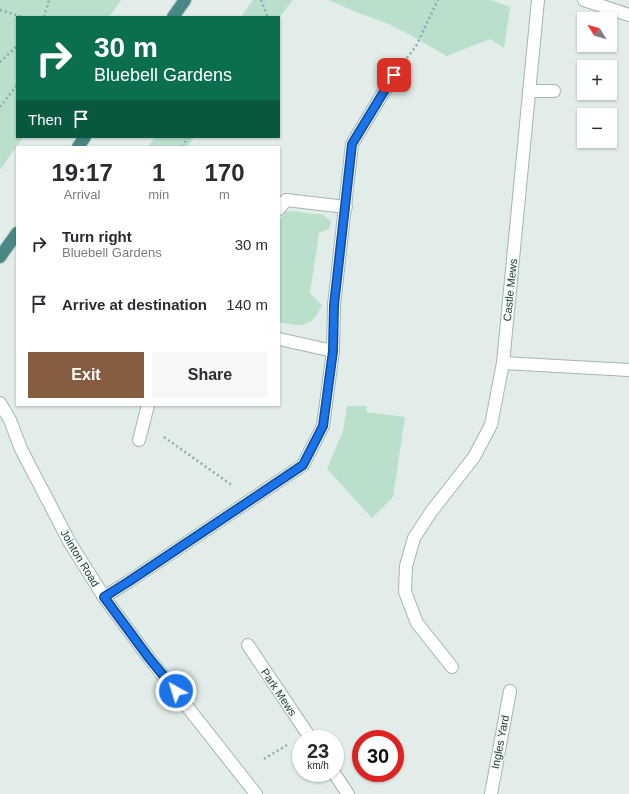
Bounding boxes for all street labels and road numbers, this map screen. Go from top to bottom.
street label: Castle Mews [501,258,519,322]
street label: Jointon Road [58,527,102,589]
street label: Park Mews [259,666,299,718]
street label: Ingles Yard [489,714,511,770]

